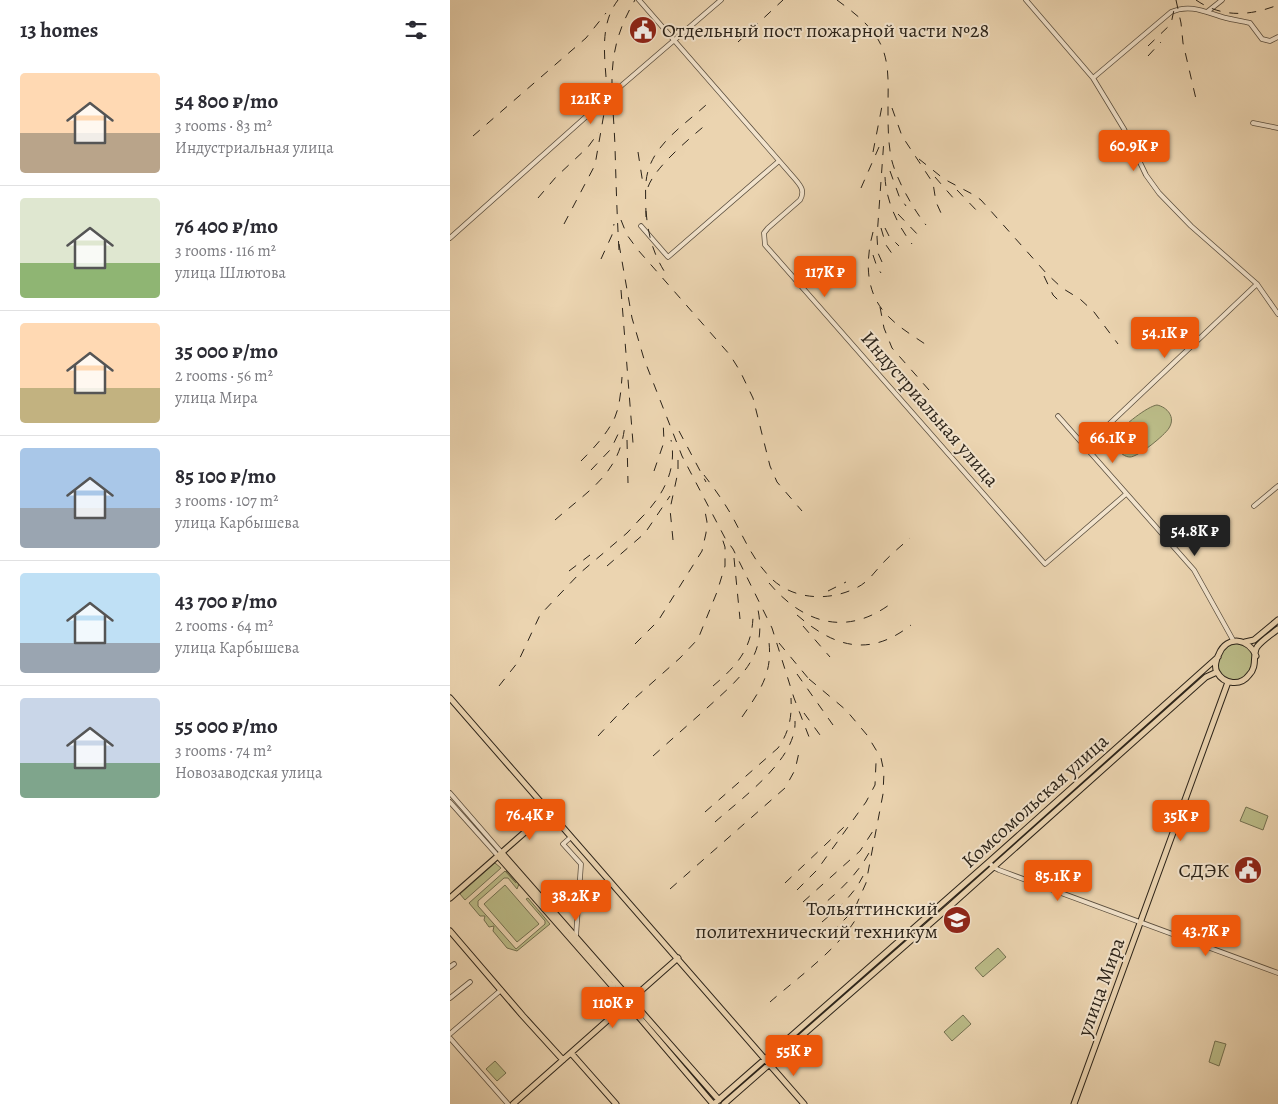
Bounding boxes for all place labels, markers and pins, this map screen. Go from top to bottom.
public building icon: Отдельный пост пожарной части №28 [628,15,658,45]
place label: Отдельный пост пожарной части №28 [662,17,989,44]
pin: 121K ₽ [550,82,632,125]
pin: 60.9K ₽ [1088,130,1180,172]
pin: 117K ₽ [784,256,866,298]
pin: 54.1K ₽ [1119,316,1211,359]
pin: 66.1K ₽ [1067,422,1159,464]
pin: 54.8K ₽ [1149,514,1241,557]
pin: 76.4K ₽ [484,798,576,841]
pin: 35K ₽ [1146,800,1216,842]
public building icon: СДЭК [1233,855,1263,885]
place label: СДЭК [1179,857,1229,884]
pin: 85.1K ₽ [1012,860,1104,902]
pin: 38.2K ₽ [530,880,622,922]
place label: Тольяттинский политехнический техникум [695,895,938,945]
school or university icon: Тольяттинский политехнический техникум [942,905,972,935]
pin: 43.7K ₽ [1160,914,1252,957]
pin: 110K ₽ [572,986,654,1029]
pin: 55K ₽ [759,1034,829,1077]

